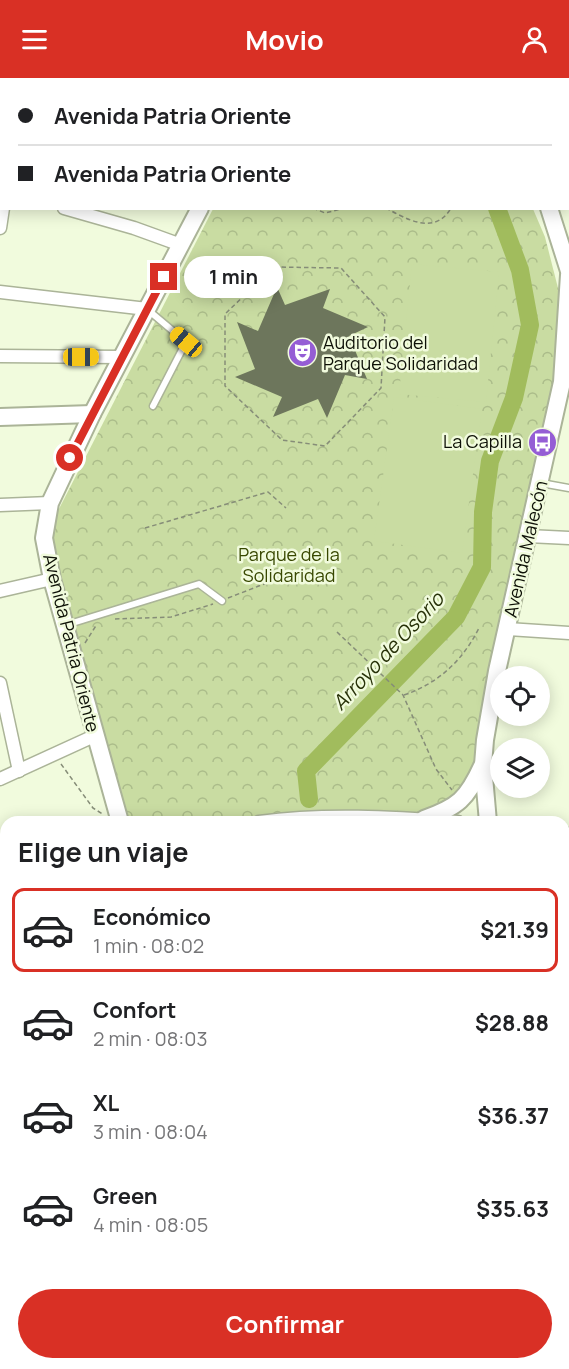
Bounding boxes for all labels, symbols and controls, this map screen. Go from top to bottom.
text: Movio [245,21,324,58]
icon: menu [18,23,51,56]
icon: person [518,23,551,56]
text: Avenida Patria Oriente [54,101,291,131]
text: Avenida Patria Oriente [54,159,291,189]
callout: 1 min [185,256,284,298]
route end [150,263,177,290]
text: 1 min [209,263,258,290]
car [166,324,206,360]
place label: Auditorio del Parque Solidaridad [323,330,478,375]
theatre icon: Auditorio del Parque Solidaridad [286,337,318,369]
car [63,348,99,366]
bus stop icon: La Capilla [527,426,559,458]
place label: La Capilla [443,429,522,453]
route start [56,444,83,471]
street label: Avenida Malecón [498,478,552,620]
park label: Parque de la Solidaridad [238,542,340,587]
street label: Avenida Patria Oriente [38,551,106,734]
water label: Arroyo de Osorio [326,585,450,716]
map controls [490,666,550,798]
button: locate [490,666,550,726]
button: layers [490,738,550,798]
text: Elige un viaje [18,833,189,870]
text: Económico [93,902,211,932]
icon: car [21,903,75,957]
text: $21.39 [480,915,549,945]
text: 1 min · 08:02 [93,932,204,959]
text: Confort [93,995,176,1025]
icon: car [21,996,75,1050]
text: $28.88 [475,1008,549,1038]
text: 2 min · 08:03 [93,1025,208,1052]
text: XL [93,1088,119,1118]
icon: car [21,1089,75,1143]
text: $36.37 [478,1101,549,1131]
text: 3 min · 08:04 [93,1118,208,1145]
text: Green [93,1181,158,1211]
icon: car [21,1182,75,1236]
text: $35.63 [476,1194,549,1224]
text: 4 min · 08:05 [93,1211,208,1238]
button: Confirmar [18,1289,552,1358]

